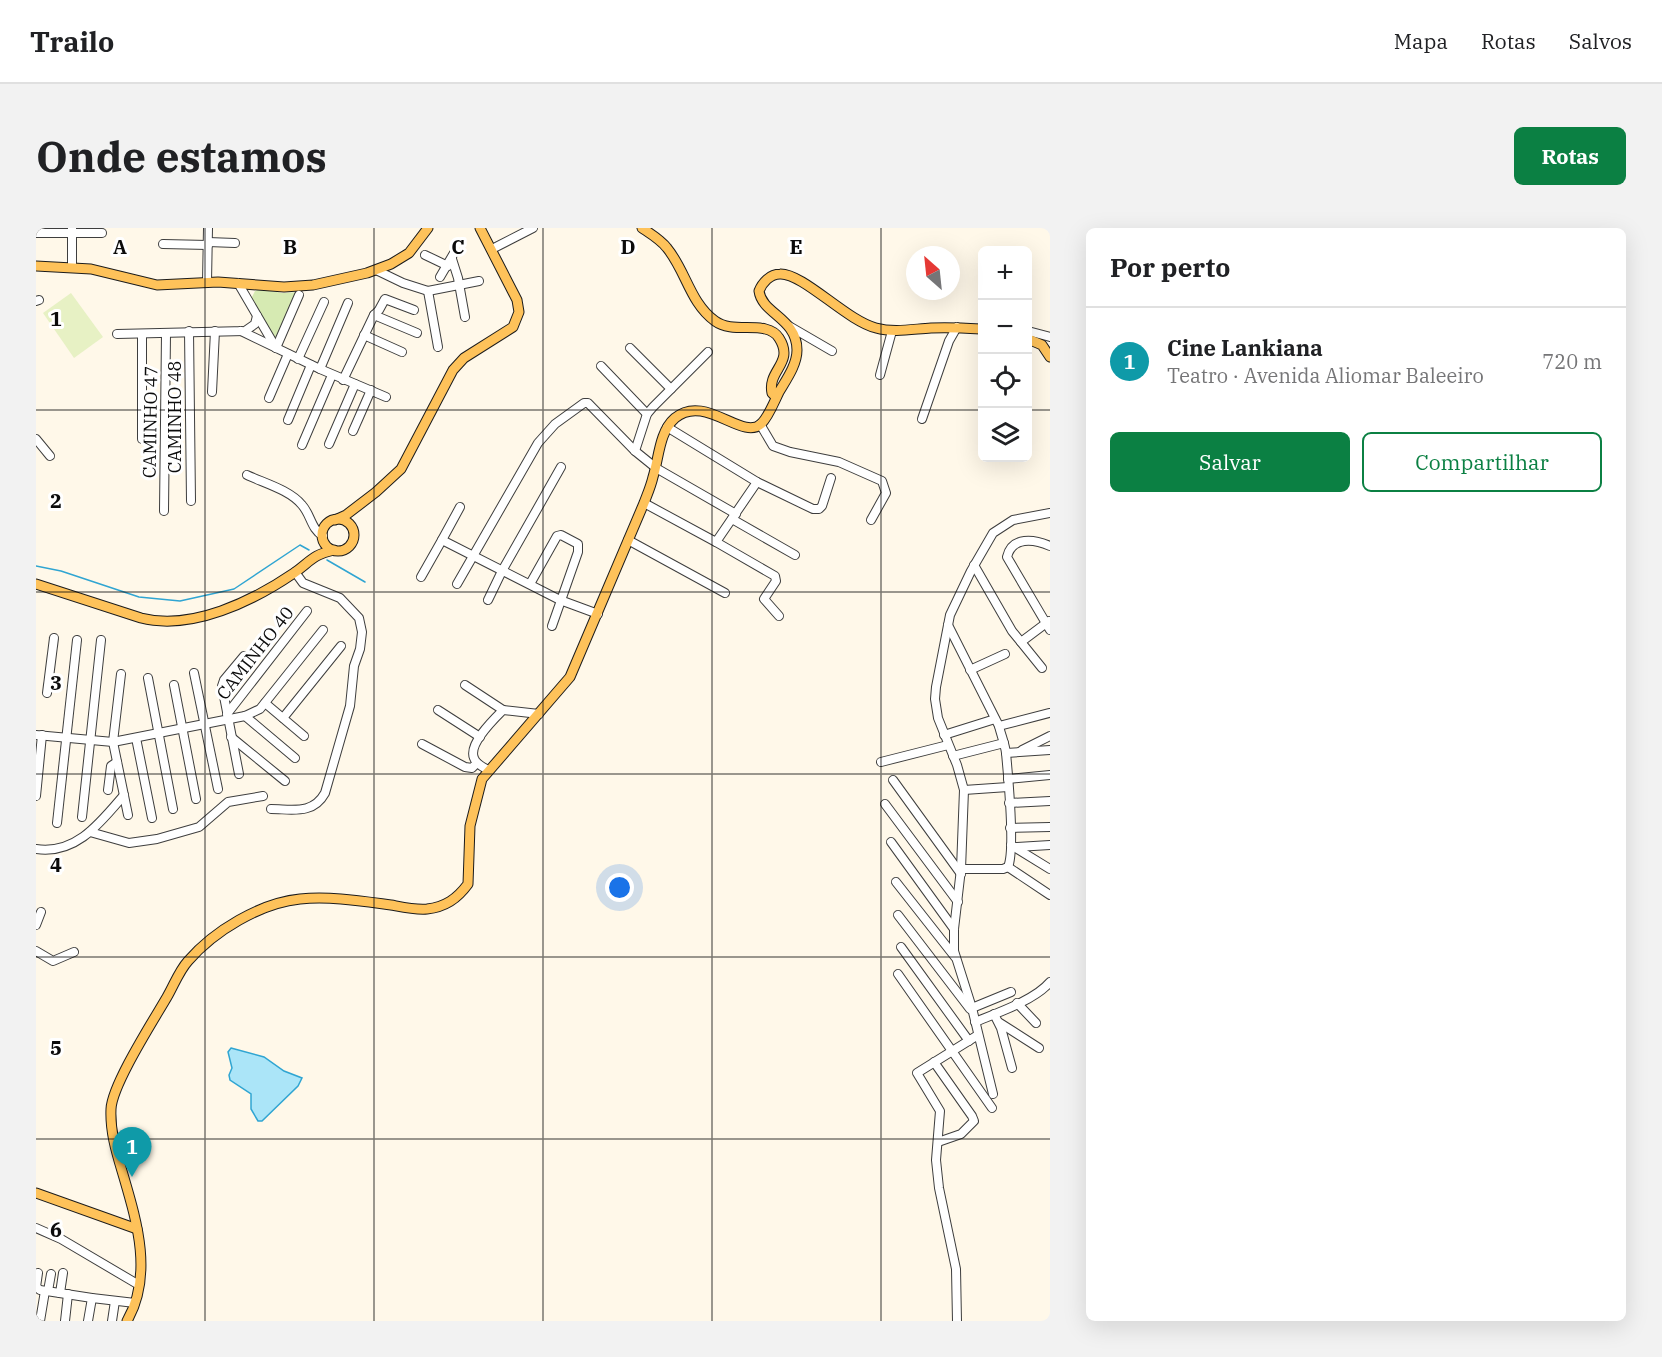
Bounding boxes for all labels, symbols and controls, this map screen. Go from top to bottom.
text: Trailo [30,23,114,60]
text: Mapa [1394,27,1448,55]
text: Rotas [1481,27,1536,55]
text: Salvos [1569,27,1632,55]
button: Rotas [1514,127,1626,185]
text: Onde estamos [36,129,327,184]
text: A [113,233,127,260]
text: B [283,233,297,260]
text: C [451,233,465,260]
text: D [620,233,636,260]
text: E [789,233,803,260]
north arrow [906,246,960,300]
map controls [978,246,1032,462]
button: + [978,246,1032,300]
text: Por perto [1110,250,1230,284]
button: − [978,300,1032,354]
text: 1 [50,305,62,332]
text: Cine Lankiana [1167,333,1323,362]
text: 1 [1124,348,1136,375]
text: 720 m [1542,348,1602,375]
button: locate [978,354,1032,408]
street label: CAMINHO 48 [163,361,186,473]
text: Teatro · Avenida Aliomar Baleeiro [1167,362,1484,389]
street label: CAMINHO 47 [138,366,162,478]
button: layers [978,408,1032,462]
button: Salvar [1110,432,1350,492]
button: Compartilhar [1362,432,1602,492]
text: 2 [50,487,62,514]
street label: CAMINHO 40 [211,602,299,704]
text: 3 [50,669,62,696]
text: 4 [50,851,62,878]
your location [605,873,634,902]
text: 5 [50,1034,62,1061]
pin: 1 [112,1128,152,1177]
text: 6 [50,1216,62,1243]

